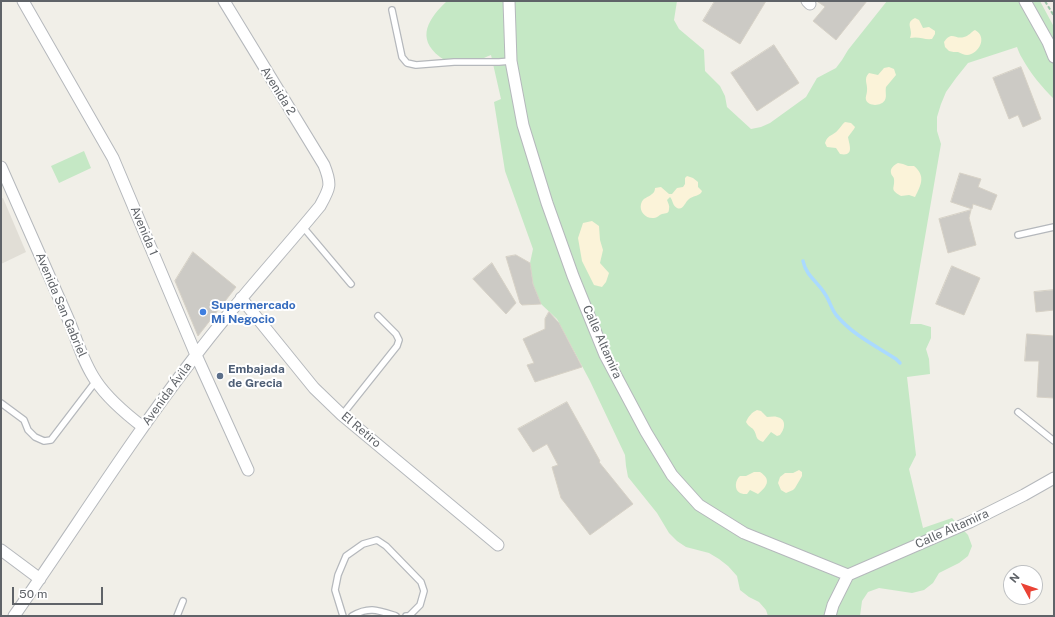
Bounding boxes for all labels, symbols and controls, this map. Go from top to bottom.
street label: Avenida 2 [258,64,298,118]
street label: Avenida 1 [127,204,161,258]
street label: Avenida San Gabriel [32,251,90,359]
place label: Supermercado Mi Negocio [211,298,296,326]
street label: Calle Altamira [579,303,625,381]
marker: Supermercado Mi Negocio [198,307,208,317]
street label: Avenida Ávila [139,360,195,428]
place label: Embajada de Grecia [228,362,285,390]
marker: Embajada de Grecia [215,371,225,381]
street label: El Retiro [338,409,384,451]
street label: Calle Altamira [913,506,991,552]
north arrow [1003,565,1043,605]
text: N [1007,571,1022,585]
scale bar [14,579,105,605]
text: 50 m [19,587,47,601]

